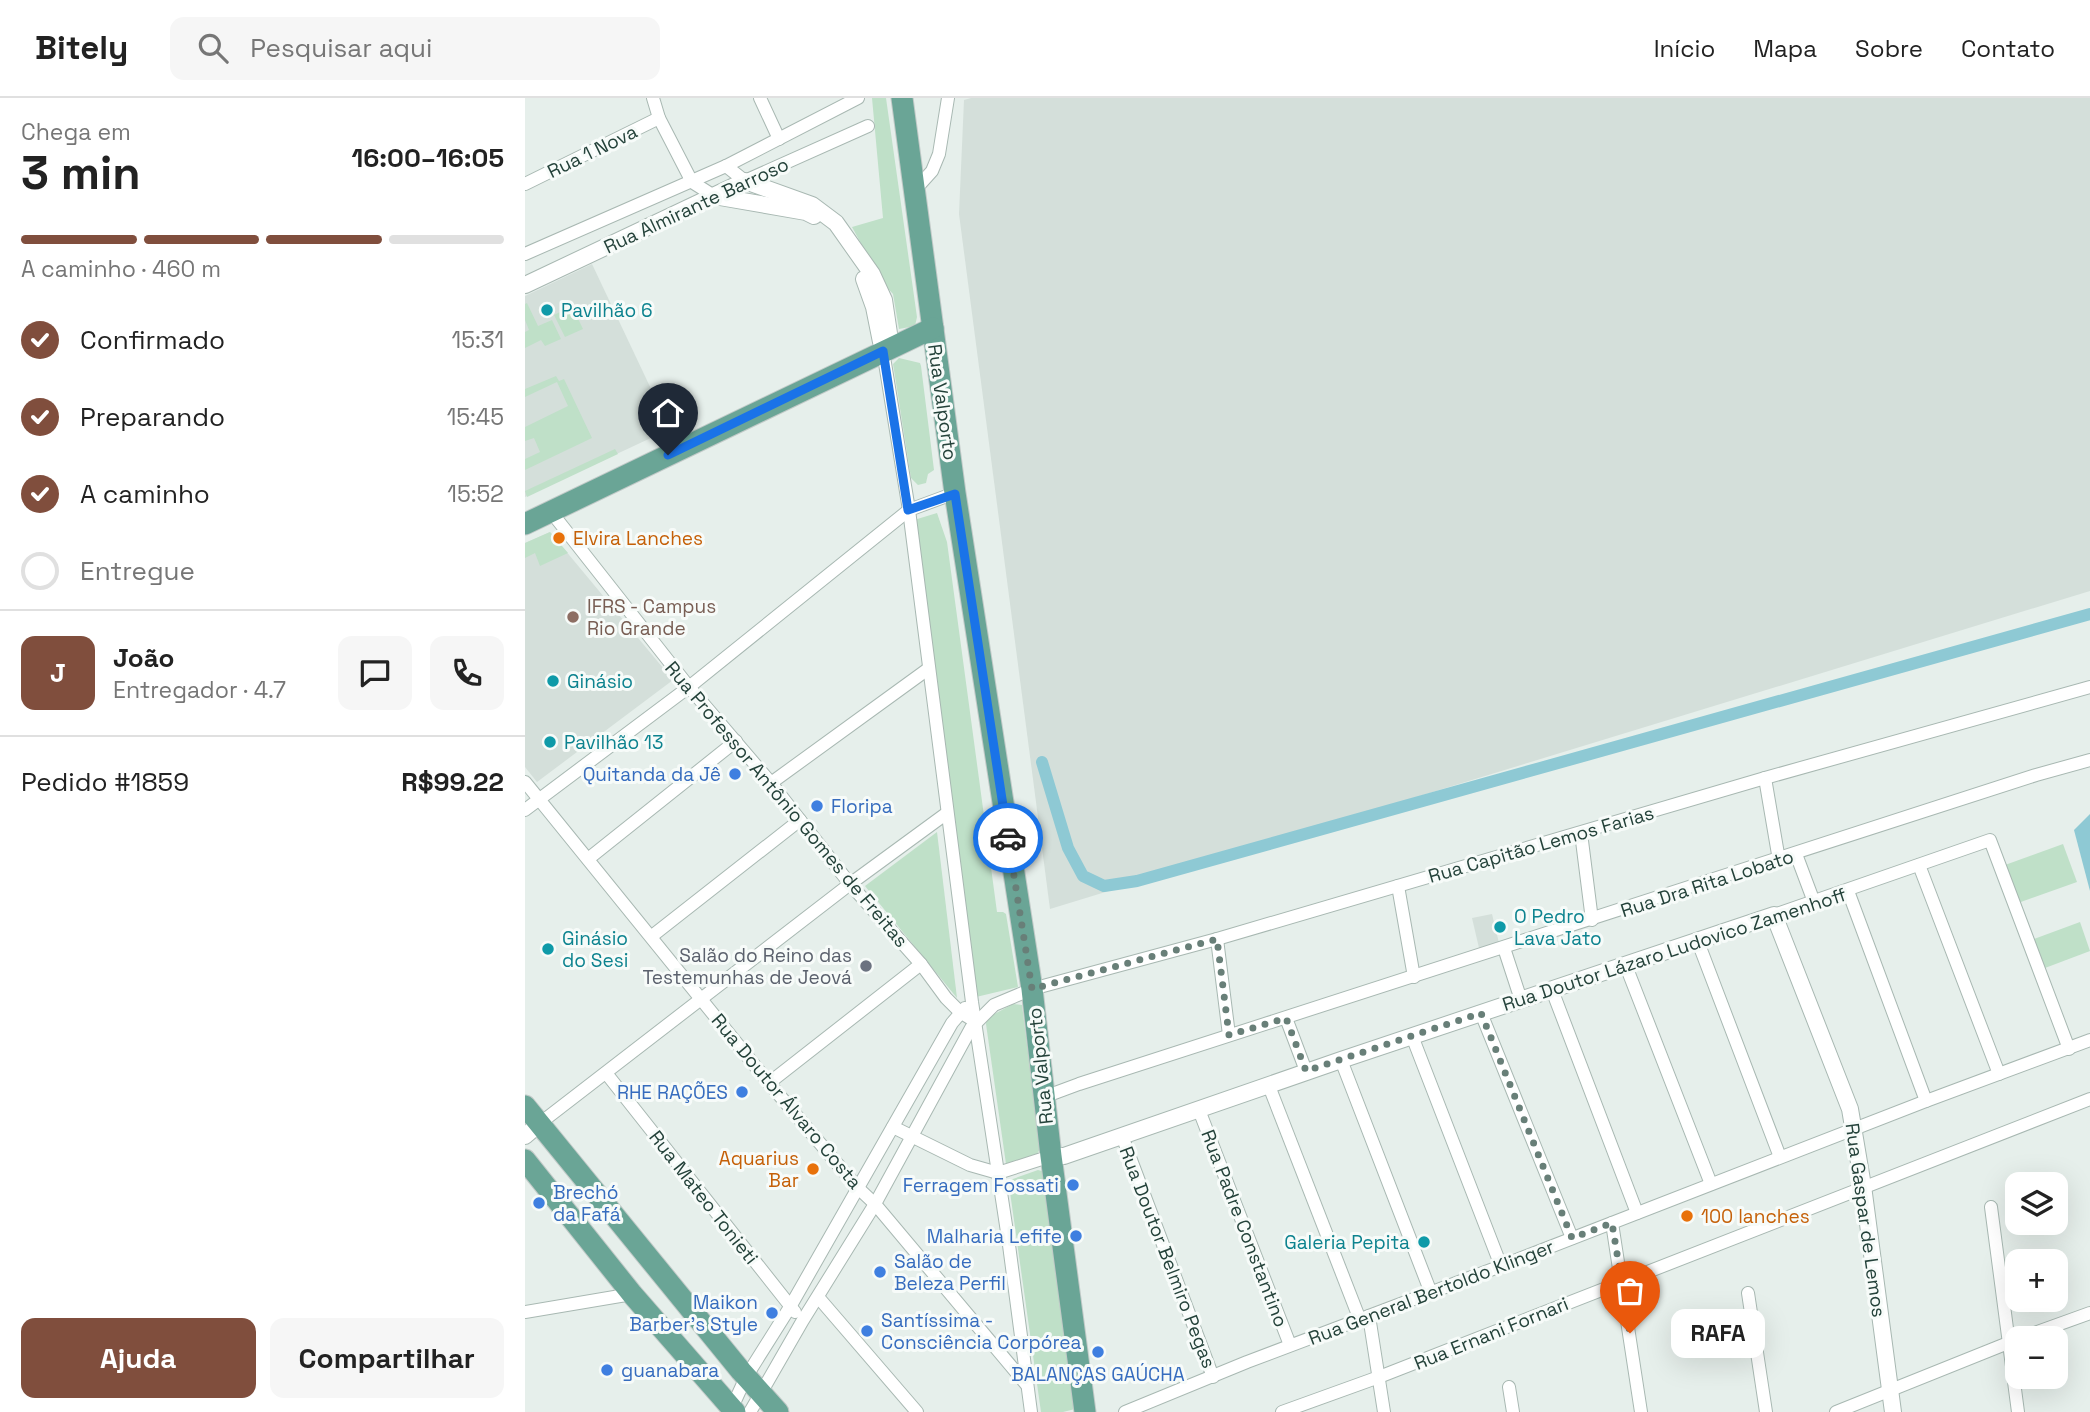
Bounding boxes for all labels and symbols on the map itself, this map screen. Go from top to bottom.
street label: Rua 1 Nova [543,119,641,184]
street label: Rua Almirante Barroso [600,152,793,259]
place label: Pavilhão 6 [561,298,653,323]
marker: Pavilhão 6 [539,302,555,318]
street label: Rua Valporto [922,342,963,462]
pin [638,383,698,455]
place label: Elvira Lanches [573,526,703,551]
marker: Elvira Lanches [551,530,567,546]
place label: IFRS - Campus Rio Grande [587,594,716,641]
marker: IFRS - Campus Rio Grande [565,609,581,625]
street label: Rua Professor Antônio Gomes de Freitas [659,656,914,952]
place label: Ginásio [567,669,633,694]
marker: Ginásio [545,673,561,689]
place label: Pavilhão 13 [564,730,664,755]
marker: Pavilhão 13 [542,734,558,750]
place label: Quitanda da Jê [583,762,721,787]
marker: Quitanda da Jê [727,766,743,782]
place label: Floripa [831,794,893,819]
marker: Floripa [809,798,825,814]
street label: Rua Capitão Lemos Farias [1425,800,1657,889]
courier [973,803,1043,873]
street label: Rua Dra Rita Lobato [1617,844,1797,923]
street label: Rua Doutor Lázaro Ludovico Zamenhoff [1499,882,1849,1017]
place label: O Pedro Lava Jato [1514,904,1602,951]
marker: O Pedro Lava Jato [1492,919,1508,935]
place label: Ginásio do Sesi [562,926,628,973]
marker: Ginásio do Sesi [540,941,556,957]
place label: Salão do Reino das Testemunhas de Jeová [643,943,852,990]
marker: Salão do Reino das Testemunhas de Jeová [858,958,874,974]
street label: Rua Valporto [1022,1006,1059,1125]
street label: Rua Doutor Álvaro Costa [706,1008,867,1194]
place label: RHE RAÇÕES [617,1080,728,1105]
marker: RHE RAÇÕES [734,1084,750,1100]
street label: Rua Gaspar de Lemos [1839,1121,1892,1319]
street label: Rua Mateo Tonieti [643,1125,764,1269]
street label: Rua Padre Constantino [1195,1126,1294,1331]
street label: Rua Doutor Belmiro Pegas [1114,1143,1221,1372]
place label: Aquarius Bar [719,1146,799,1193]
marker: Aquarius Bar [805,1161,821,1177]
place label: Ferragem Fossati [903,1173,1059,1198]
marker: Ferragem Fossati [1065,1177,1081,1193]
place label: Brechó da Fafá [553,1180,621,1227]
marker: Brechó da Fafá [531,1195,547,1211]
place label: 100 lanches [1701,1204,1810,1229]
marker: 100 lanches [1679,1208,1695,1224]
place label: Malharia Lefife [927,1224,1062,1249]
marker: Malharia Lefife [1068,1228,1084,1244]
place label: Galeria Pepita [1284,1230,1410,1255]
street label: Rua General Bertoldo Klinger [1305,1234,1558,1351]
marker: Galeria Pepita [1416,1234,1432,1250]
place label: Salão de Beleza Perfil [894,1249,1006,1296]
pin [1600,1261,1660,1333]
marker: Salão de Beleza Perfil [872,1264,888,1280]
place label: Maikon Barber's Style [629,1290,758,1337]
street label: Rua Ernani Fornari [1410,1291,1572,1376]
marker: Maikon Barber's Style [764,1305,780,1321]
place label: Santíssima - Consciência Corpórea [881,1308,1081,1355]
callout: RAFA [1672,1308,1767,1358]
marker: Santíssima - Consciência Corpórea [859,1323,875,1339]
marker: BALANÇAS GAÚCHA [1090,1344,1106,1360]
place label: guanabara [621,1358,719,1383]
marker: guanabara [599,1362,615,1378]
place label: BALANÇAS GAÚCHA [1011,1362,1185,1387]

